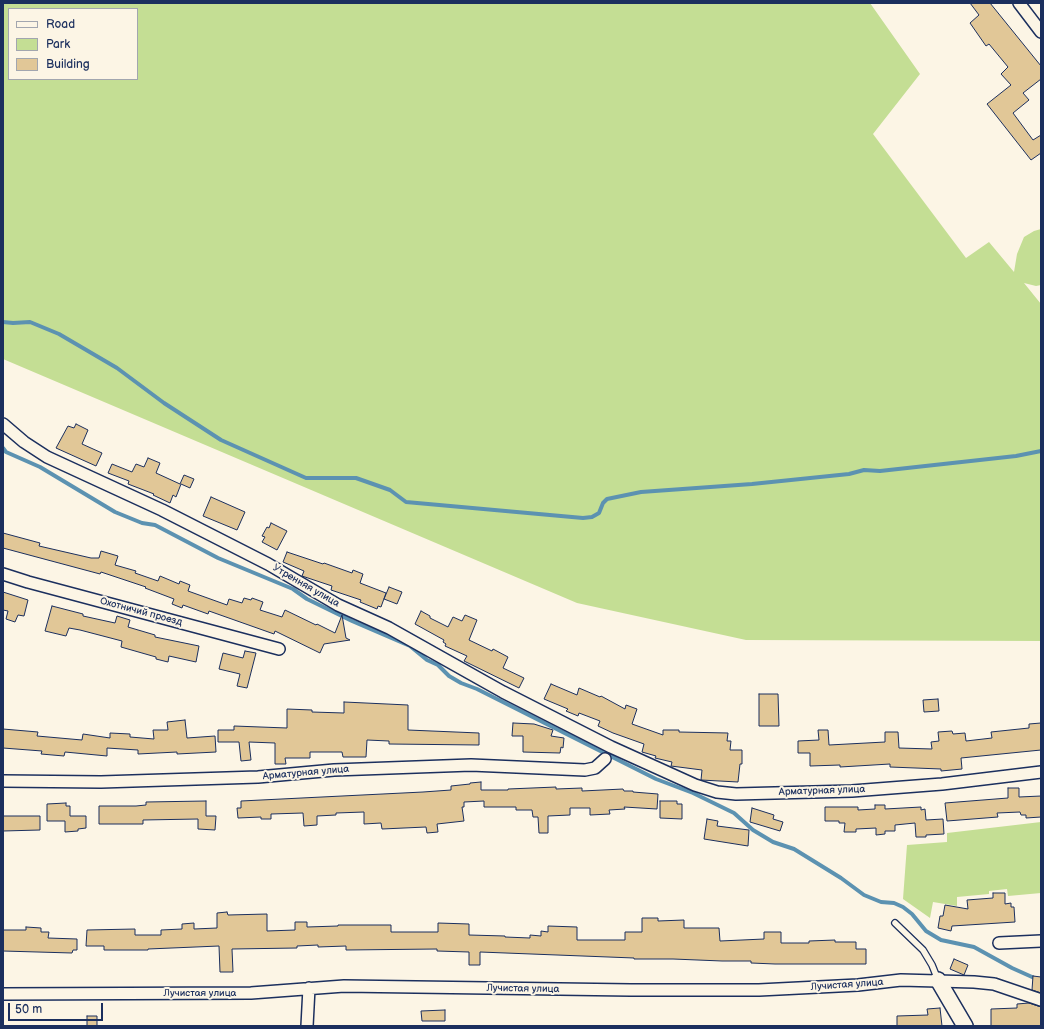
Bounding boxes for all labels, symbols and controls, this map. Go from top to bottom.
legend [8,8,138,80]
text: Road [46,17,75,32]
text: Park [46,37,70,52]
text: Building [46,57,90,72]
street label: Утренняя улица [270,562,342,610]
street label: Охотничий проезд [98,595,184,629]
street label: Арматурная улица [262,763,350,783]
street label: Арматурная улица [779,783,865,799]
street label: Лучистая улица [810,976,884,994]
street label: Лучистая улица [486,982,560,996]
street label: Лучистая улица [164,987,236,999]
scale bar [10,995,105,1021]
text: 50 m [15,1002,42,1017]

